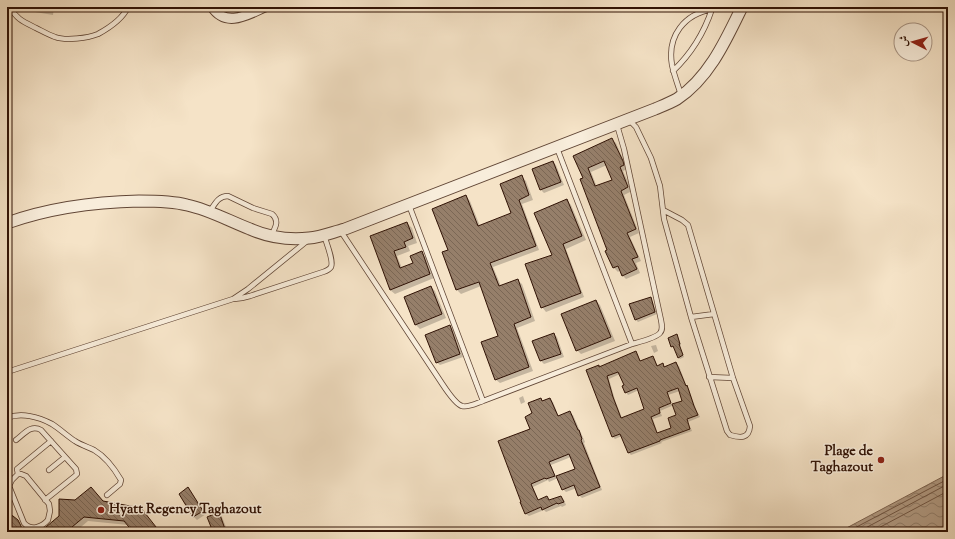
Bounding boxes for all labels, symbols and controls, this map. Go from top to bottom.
north arrow [893,22,933,62]
text: ش [896,35,913,47]
place label: Plage de Taghazout [811,442,873,478]
marker: Plage de Taghazout [876,455,886,465]
place label: Hyatt Regency Taghazout [109,500,262,520]
marker: Hyatt Regency Taghazout [96,505,106,515]

